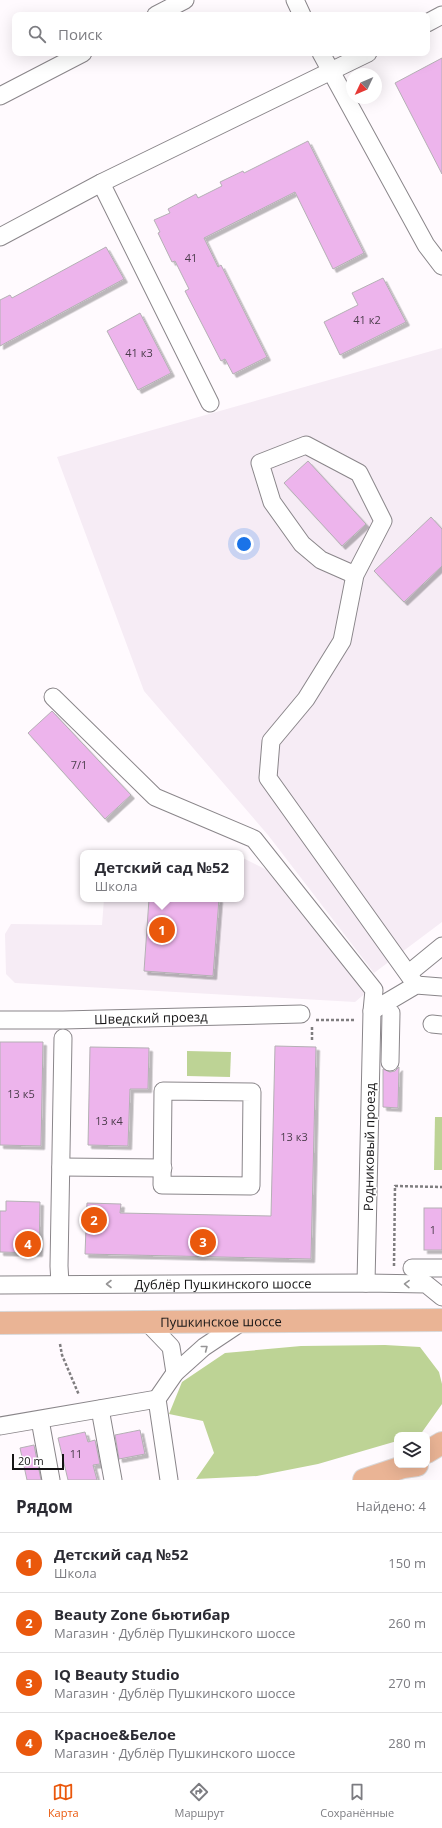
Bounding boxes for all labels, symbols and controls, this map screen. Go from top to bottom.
search box [12,12,430,56]
icon: search [26,23,48,45]
text: Поиск [58,24,102,44]
north arrow [346,68,382,104]
house number: 41 [185,250,197,265]
house number: 41 к2 [353,312,381,327]
house number: 41 к3 [125,345,153,360]
your location [234,534,254,554]
house number: 7/1 [71,757,87,772]
popup [80,850,244,902]
text: Детский сад №52 [95,857,229,877]
text: Школа [95,877,137,895]
pin: 1 [149,915,175,945]
street label: Шведский проезд [94,1007,208,1028]
street label: Родниковый проезд [359,1082,379,1211]
house number: 13 к5 [7,1086,35,1101]
house number: 13 к4 [95,1113,123,1128]
house number: 13 к3 [280,1129,308,1144]
pin: 2 [81,1205,107,1235]
house number: 1 [430,1222,436,1237]
pin: 3 [190,1227,216,1257]
pin: 4 [15,1229,41,1259]
street label: Дублёр Пушкинского шоссе [135,1274,311,1293]
one-way arrow [106,1280,112,1288]
one-way arrow [404,1280,410,1288]
street label: Пушкинское шоссе [160,1312,282,1331]
one-way arrow [200,1345,207,1352]
map controls [394,1432,430,1468]
button: layers [394,1432,430,1468]
house number: 11 [70,1446,82,1461]
scale bar [12,1452,64,1471]
text: 20 m [18,1453,44,1468]
text: Рядом [16,1495,73,1518]
text: Найдено: 4 [356,1497,426,1515]
text: Детский сад №52 [54,1544,188,1564]
text: 1 [25,1554,33,1572]
text: 150 m [388,1554,426,1572]
text: Школа [54,1564,97,1582]
text: Beauty Zone бьютибар [54,1604,230,1624]
text: 2 [25,1614,33,1632]
text: 260 m [388,1614,426,1632]
text: Магазин · Дублёр Пушкинского шоссе [54,1624,295,1642]
text: IQ Beauty Studio [54,1664,180,1684]
text: 3 [25,1674,33,1692]
text: 270 m [388,1674,426,1692]
text: Магазин · Дублёр Пушкинского шоссе [54,1684,295,1702]
text: Красное&Белое [54,1724,176,1744]
text: 4 [25,1734,33,1752]
text: 280 m [388,1734,426,1752]
text: Магазин · Дублёр Пушкинского шоссе [54,1744,295,1762]
tab: Карта [48,1781,79,1820]
tab: Маршрут [175,1781,224,1820]
tab: Сохранённые [320,1781,394,1820]

